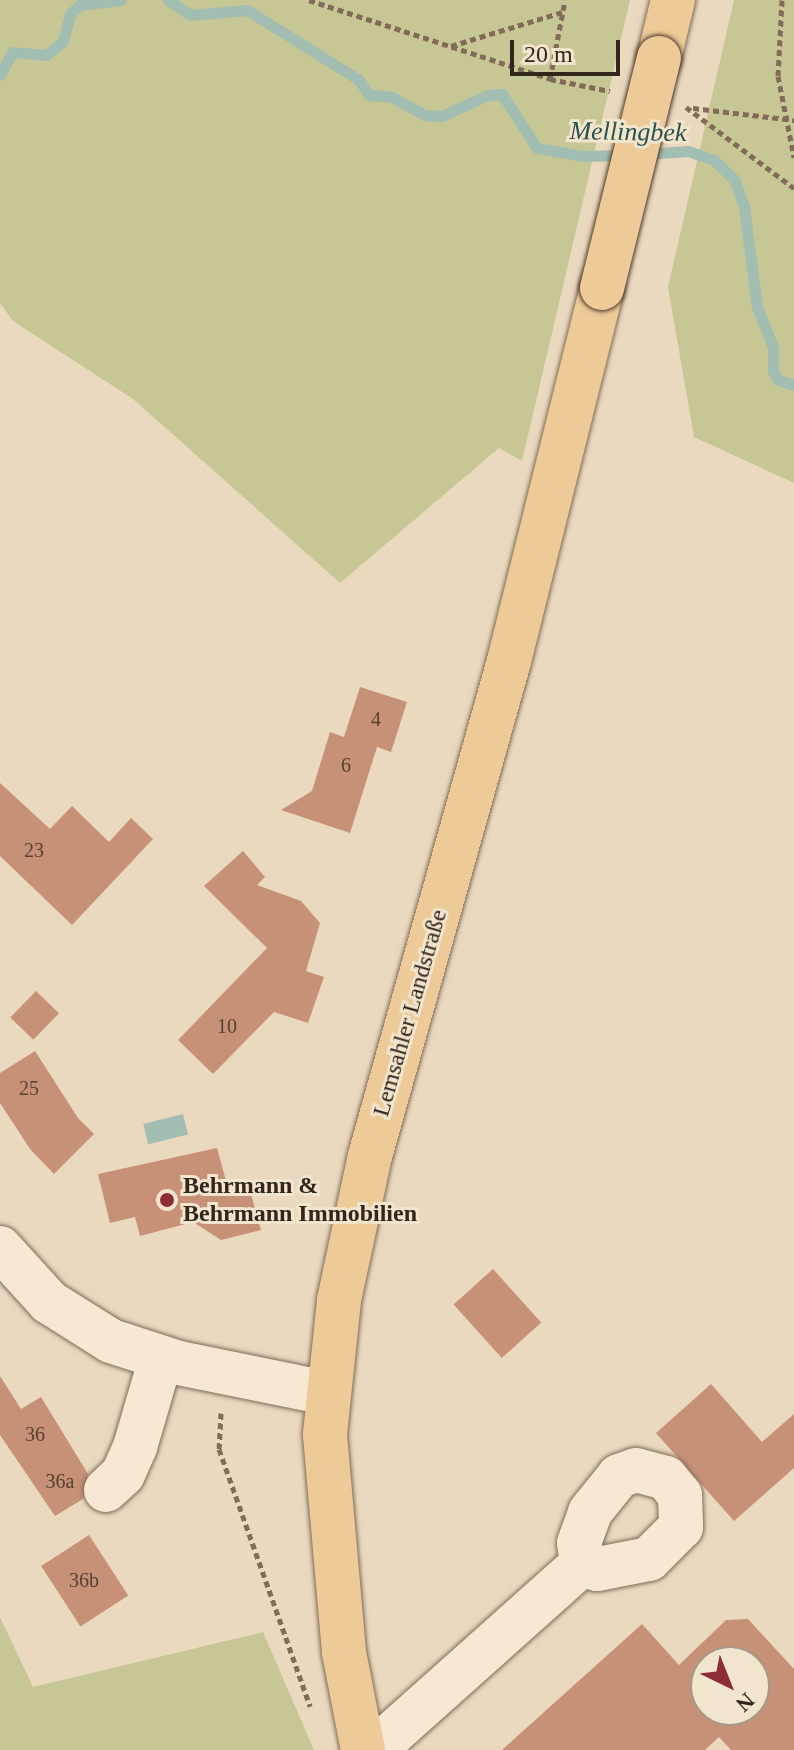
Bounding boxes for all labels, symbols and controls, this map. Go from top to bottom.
scale bar [514,24,624,74]
text: 20 m [524,41,573,67]
water label: Mellingbek [569,115,687,149]
house number: 4 [371,707,381,731]
house number: 6 [341,753,351,777]
house number: 23 [24,838,44,862]
street label: Lemsahler Landstraße [367,906,453,1120]
house number: 10 [217,1014,237,1038]
house number: 25 [19,1076,39,1100]
place label: Behrmann & Behrmann Immobilien [183,1172,417,1228]
marker: Behrmann & Behrmann Immobilien [158,1191,176,1209]
house number: 36 [25,1422,45,1446]
house number: 36a [46,1469,74,1493]
house number: 36b [69,1568,99,1592]
north arrow [690,1646,770,1726]
text: N [731,1688,760,1717]

